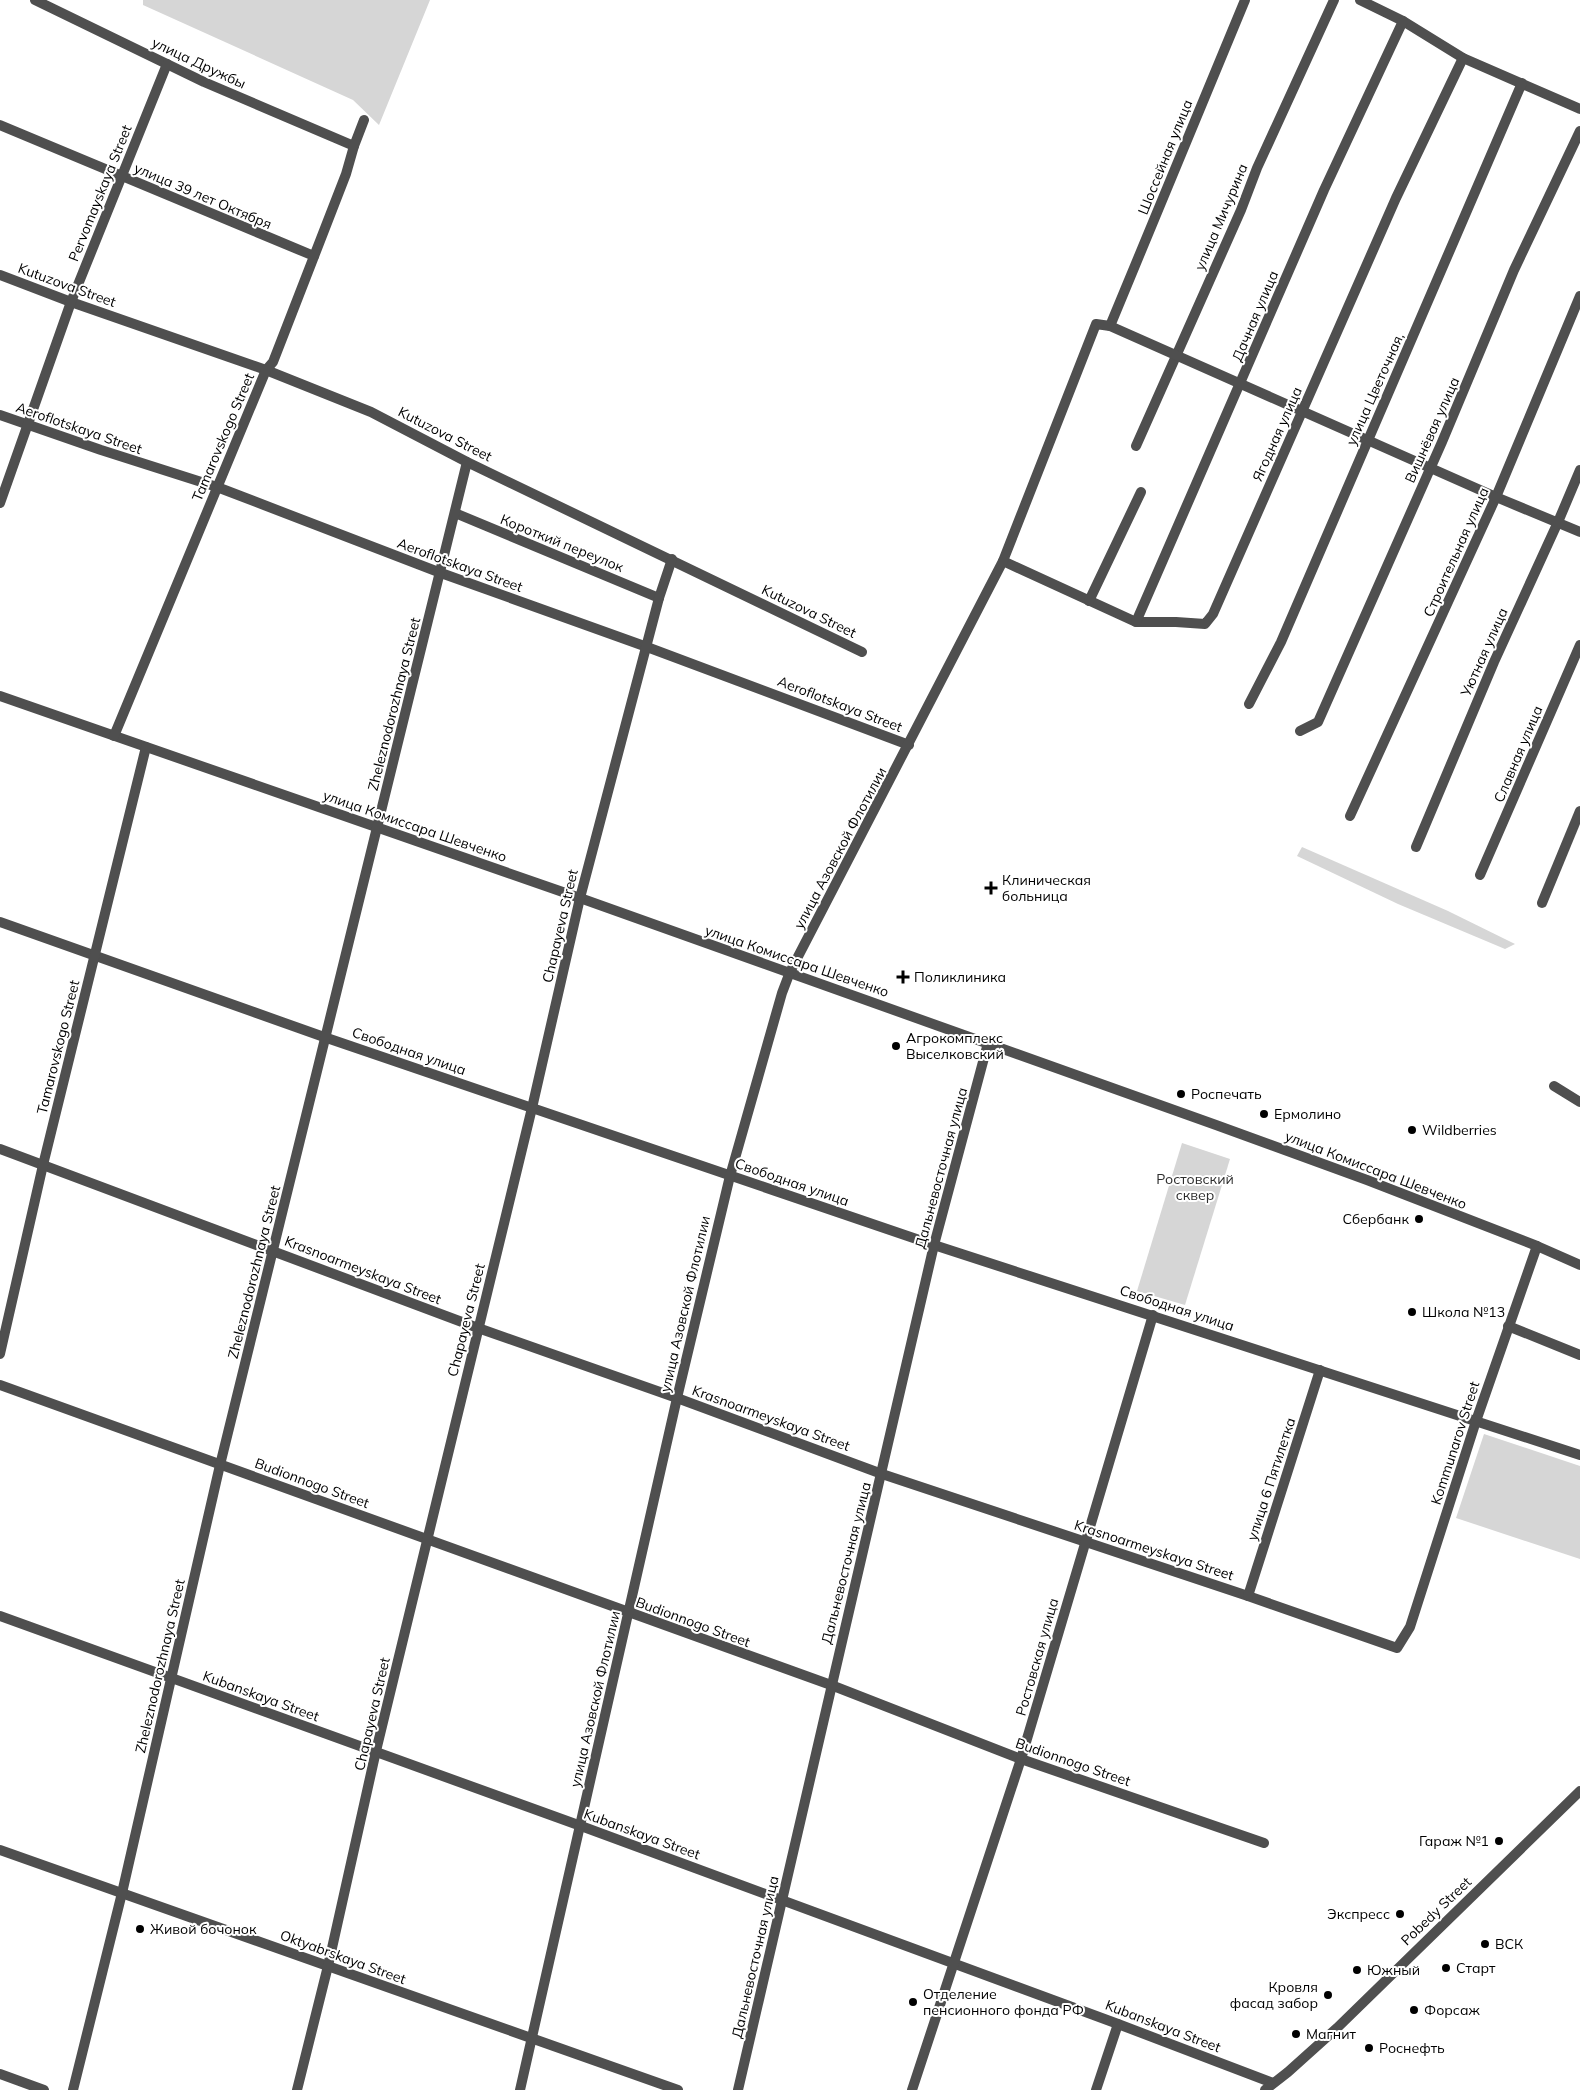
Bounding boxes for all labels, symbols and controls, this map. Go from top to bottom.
street label: улица Дружбы [149,33,249,93]
street label: Шоссейная улица [1134,97,1196,217]
street label: Pervomayskaya Street [64,122,136,264]
street label: улица 39 лет Октября [132,159,274,233]
street label: улица Мичурина [1190,161,1252,273]
street label: Kutuzova Street [16,259,119,311]
street label: Дачная улица [1228,268,1282,364]
street label: улица Цветочная, [1342,330,1408,448]
street label: Tamarovskogo Street [188,370,258,504]
street label: Вишнёвая улица [1401,374,1463,486]
street label: Ягодная улица [1248,384,1306,484]
street label: Aeroflotskaya Street [14,398,144,458]
street label: Kutuzova Street [395,403,495,465]
street label: Строительная улица [1419,484,1493,620]
street label: Короткий переулок [498,510,627,576]
street label: Aeroflotskaya Street [395,534,525,596]
street label: Kutuzova Street [759,580,859,642]
street label: Уютная улица [1456,605,1512,700]
street label: Zheleznodorozhnaya Street [364,615,424,792]
street label: Aeroflotskaya Street [775,672,905,736]
street label: Славная улица [1490,703,1546,805]
street label: улица Азовской Флотилии [790,764,890,932]
street label: улица Комиссара Шевченко [321,786,509,866]
street label: Chapayeva Street [538,867,582,984]
place label: Клиническая больница [1002,871,1091,905]
marker: Клиническая больница [984,881,998,895]
street label: улица Комиссара Шевченко [703,921,891,1001]
place label: Поликлиника [914,968,1006,986]
marker: Поликлиника [896,970,910,984]
street label: Tamarovskogo Street [33,978,83,1116]
street label: Свободная улица [350,1023,468,1079]
place label: Агрокомплекс Выселковский [906,1029,1004,1063]
marker: Агрокомплекс Выселковский [890,1040,902,1052]
street label: Дальневосточная улица [911,1085,971,1251]
place label: Роспечать [1191,1085,1262,1103]
marker: Роспечать [1175,1088,1187,1100]
place label: Ермолино [1274,1105,1341,1123]
marker: Ермолино [1258,1108,1270,1120]
place label: Wildberries [1422,1121,1497,1139]
marker: Wildberries [1406,1124,1418,1136]
street label: улица Комиссара Шевченко [1283,1127,1469,1213]
street label: Свободная улица [733,1154,851,1210]
park label: Ростовский сквер [1156,1170,1234,1204]
street label: Zheleznodorozhnaya Street [224,1183,284,1360]
place label: Сбербанк [1342,1210,1409,1228]
marker: Сбербанк [1413,1213,1425,1225]
street label: улица Азовской Флотилии [656,1214,714,1394]
street label: Krasnoarmeyskaya Street [282,1232,444,1308]
street label: Chapayeva Street [443,1262,489,1378]
street label: Свободная улица [1117,1281,1237,1335]
place label: Школа №13 [1422,1303,1505,1321]
marker: Школа №13 [1406,1306,1418,1318]
street label: Kommunarov Street [1427,1379,1483,1507]
street label: Krasnoarmeyskaya Street [690,1381,852,1455]
street label: улица 6 Пятилетка [1243,1415,1299,1543]
street label: Budionnogo Street [252,1454,372,1512]
street label: Дальневосточная улица [817,1480,875,1646]
street label: Krasnoarmeyskaya Street [1072,1516,1236,1584]
street label: Zheleznodorozhnaya Street [131,1577,189,1755]
street label: Budionnogo Street [633,1593,753,1651]
street label: Ростовская улица [1012,1596,1062,1718]
street label: улица Азовской Флотилии [566,1609,624,1789]
street label: Chapayeva Street [350,1655,394,1772]
street label: Kubanskaya Street [200,1667,322,1725]
street label: Budionnogo Street [1013,1734,1133,1790]
street label: Kubanskaya Street [581,1805,703,1863]
place label: Гараж №1 [1419,1832,1489,1850]
marker: Гараж №1 [1493,1835,1505,1847]
street label: Pobedy Street [1397,1873,1475,1949]
street label: Дальневосточная улица [728,1874,782,2040]
place label: Экспресс [1327,1905,1390,1923]
marker: Экспресс [1394,1908,1406,1920]
place label: Живой бочонок [150,1920,257,1938]
marker: Живой бочонок [134,1923,146,1935]
street label: Oktyabrskaya Street [278,1926,408,1988]
place label: ВСК [1495,1935,1524,1953]
marker: ВСК [1479,1938,1491,1950]
place label: Старт [1456,1959,1496,1977]
place label: Южный [1367,1961,1420,1979]
marker: Старт [1440,1962,1452,1974]
marker: Южный [1351,1964,1363,1976]
place label: Кровля фасад забор [1230,1978,1318,2012]
place label: Отделение пенсионного фонда РФ [923,1985,1084,2019]
marker: Кровля фасад забор [1322,1989,1334,2001]
marker: Отделение пенсионного фонда РФ [907,1996,919,2008]
street label: Kubanskaya Street [1103,1996,1223,2056]
place label: Форсаж [1424,2001,1480,2019]
marker: Форсаж [1408,2004,1420,2016]
place label: Магнит [1306,2025,1356,2043]
marker: Магнит [1290,2028,1302,2040]
place label: Роснефть [1379,2039,1445,2057]
marker: Роснефть [1363,2042,1375,2054]

